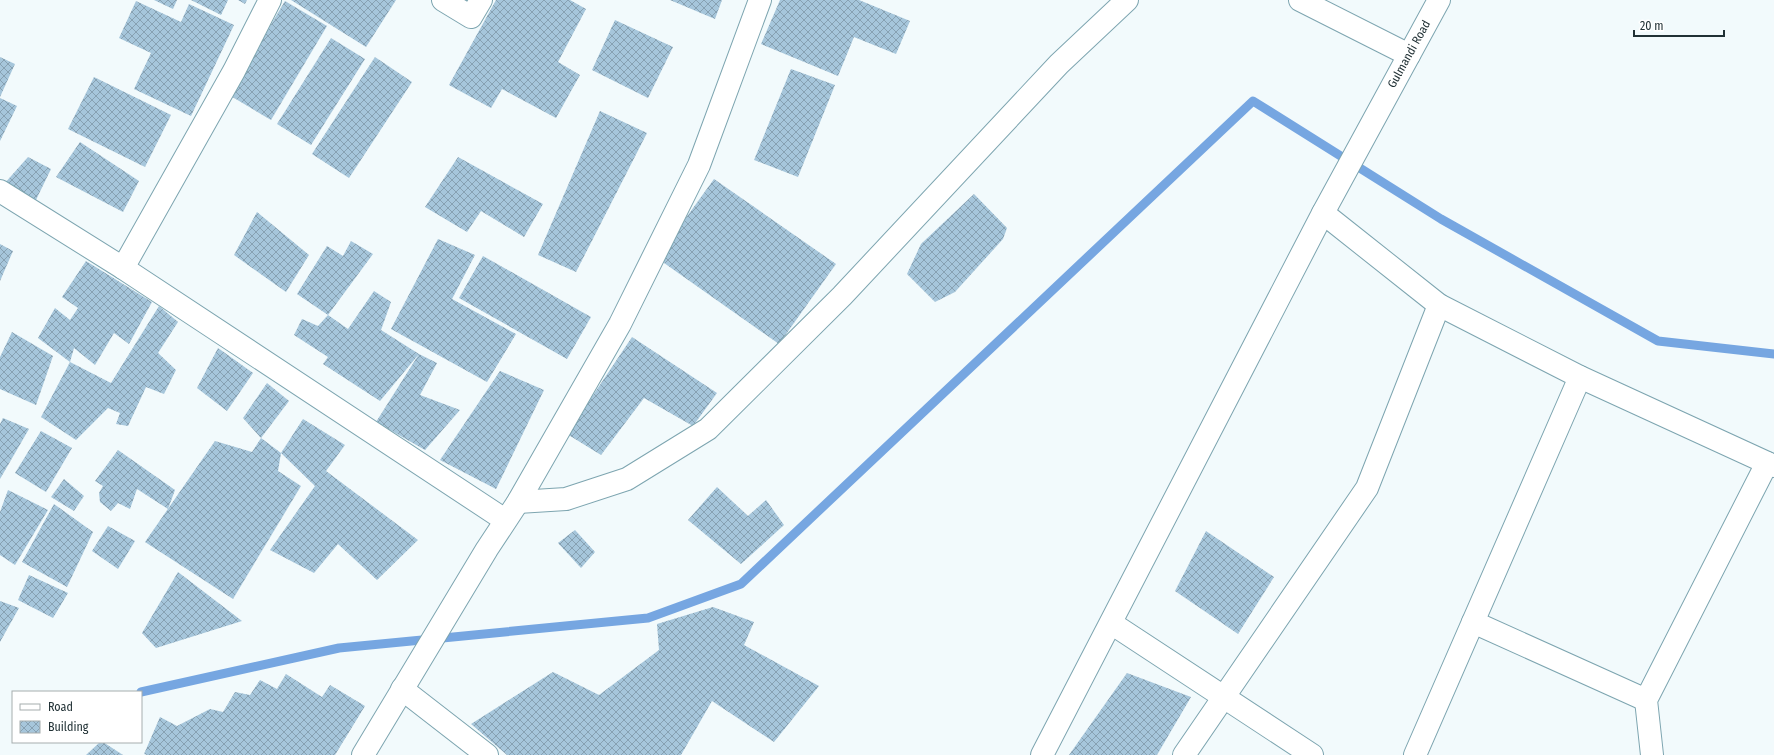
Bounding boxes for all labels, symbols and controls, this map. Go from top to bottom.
scale bar [1634,12,1724,38]
street label: Gulmandi Road [1385,18,1433,90]
text: 20 m [1640,19,1664,33]
legend [12,691,142,743]
text: Road [48,700,73,714]
text: Building [48,720,89,734]

